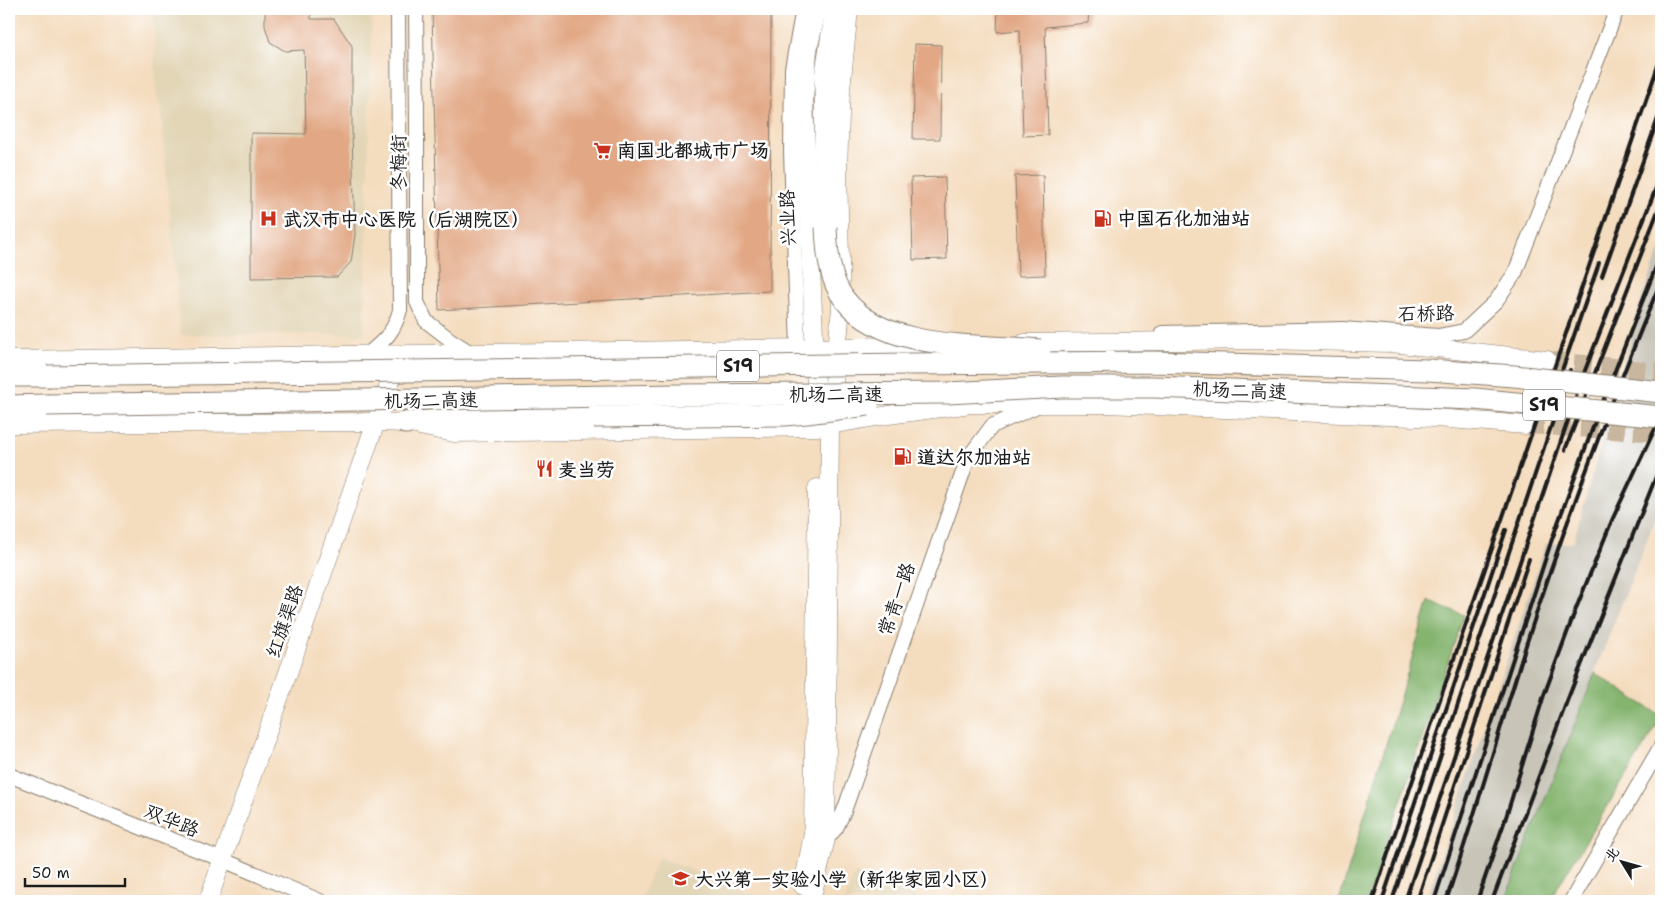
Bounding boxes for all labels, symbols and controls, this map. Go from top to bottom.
street label: 冬梅街 [386,134,411,192]
place label: 南国北都城市广场 [617,138,769,163]
supermarket icon: 南国北都城市广场 [593,140,613,160]
street label: 兴业路 [774,189,801,247]
place label: 中国石化加油站 [1117,206,1250,231]
place label: 武汉市中心医院（后湖院区） [283,207,530,232]
fuel station icon: 中国石化加油站 [1093,208,1113,228]
hospital icon: 武汉市中心医院（后湖院区） [259,209,279,229]
street label: 石桥路 [1397,301,1455,326]
road number: S19 [717,351,759,382]
street label: 机场二高速 [1192,376,1288,405]
street label: 机场二高速 [788,382,884,407]
street label: 机场二高速 [383,387,479,414]
road number: S19 [1523,390,1565,420]
place label: 道达尔加油站 [917,445,1031,470]
fuel station icon: 道达尔加油站 [893,447,913,467]
place label: 麦当劳 [558,457,615,482]
restaurant icon: 麦当劳 [534,459,554,479]
street label: 常青一路 [872,559,921,639]
street label: 红旗渠路 [260,581,309,661]
street label: 双华路 [141,798,203,843]
north arrow [1598,838,1648,888]
text: 北 [1600,843,1623,865]
scale bar [25,855,125,887]
text: 50 m [32,863,70,883]
place label: 大兴第一实验小学（新华家园小区） [695,867,999,892]
school or university icon: 大兴第一实验小学（新华家园小区） [671,869,691,889]

